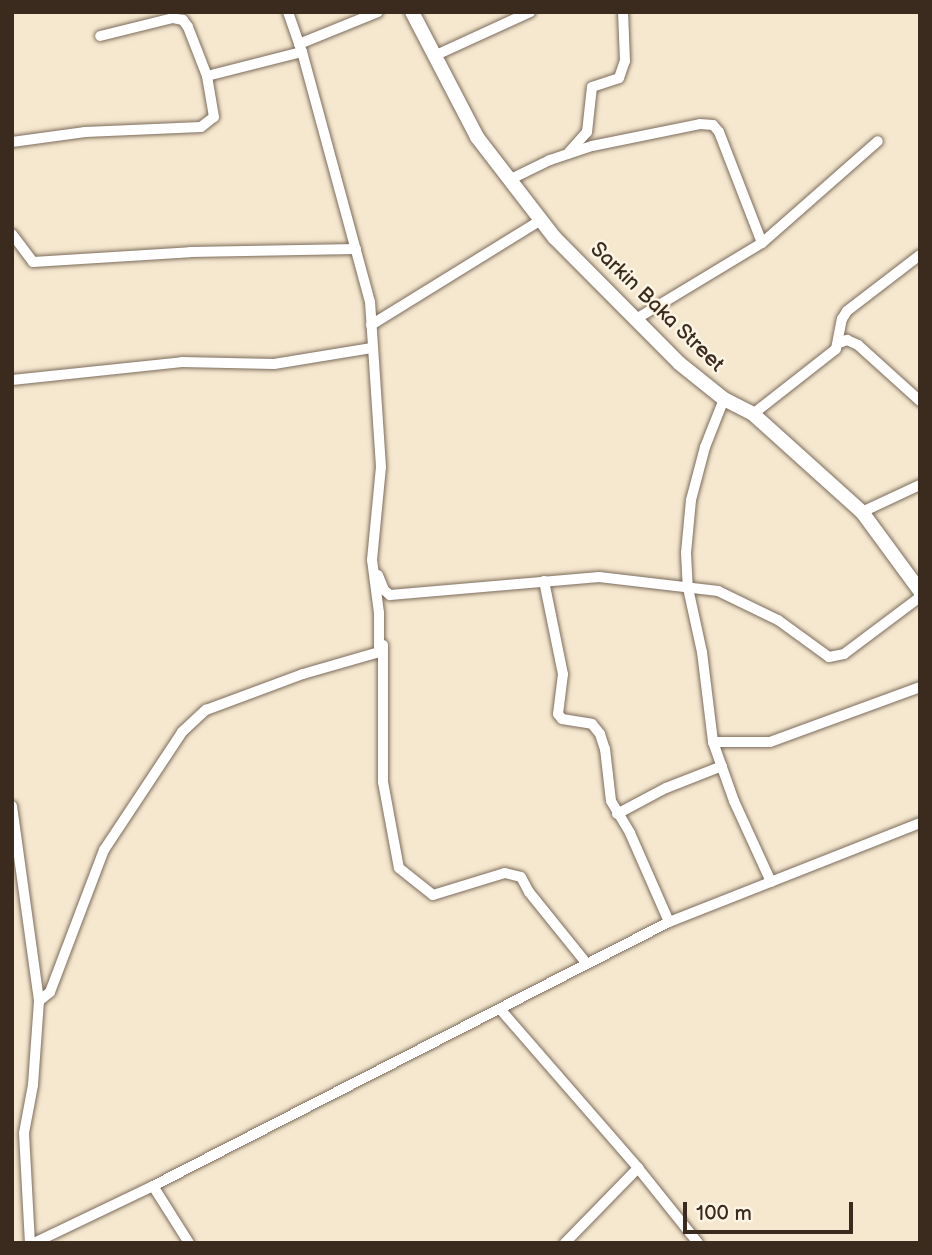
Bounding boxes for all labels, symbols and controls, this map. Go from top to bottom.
street label: Sarkin Baka Street [585,237,729,377]
scale bar [687,1188,857,1232]
text: 100 m [696,1201,752,1226]

